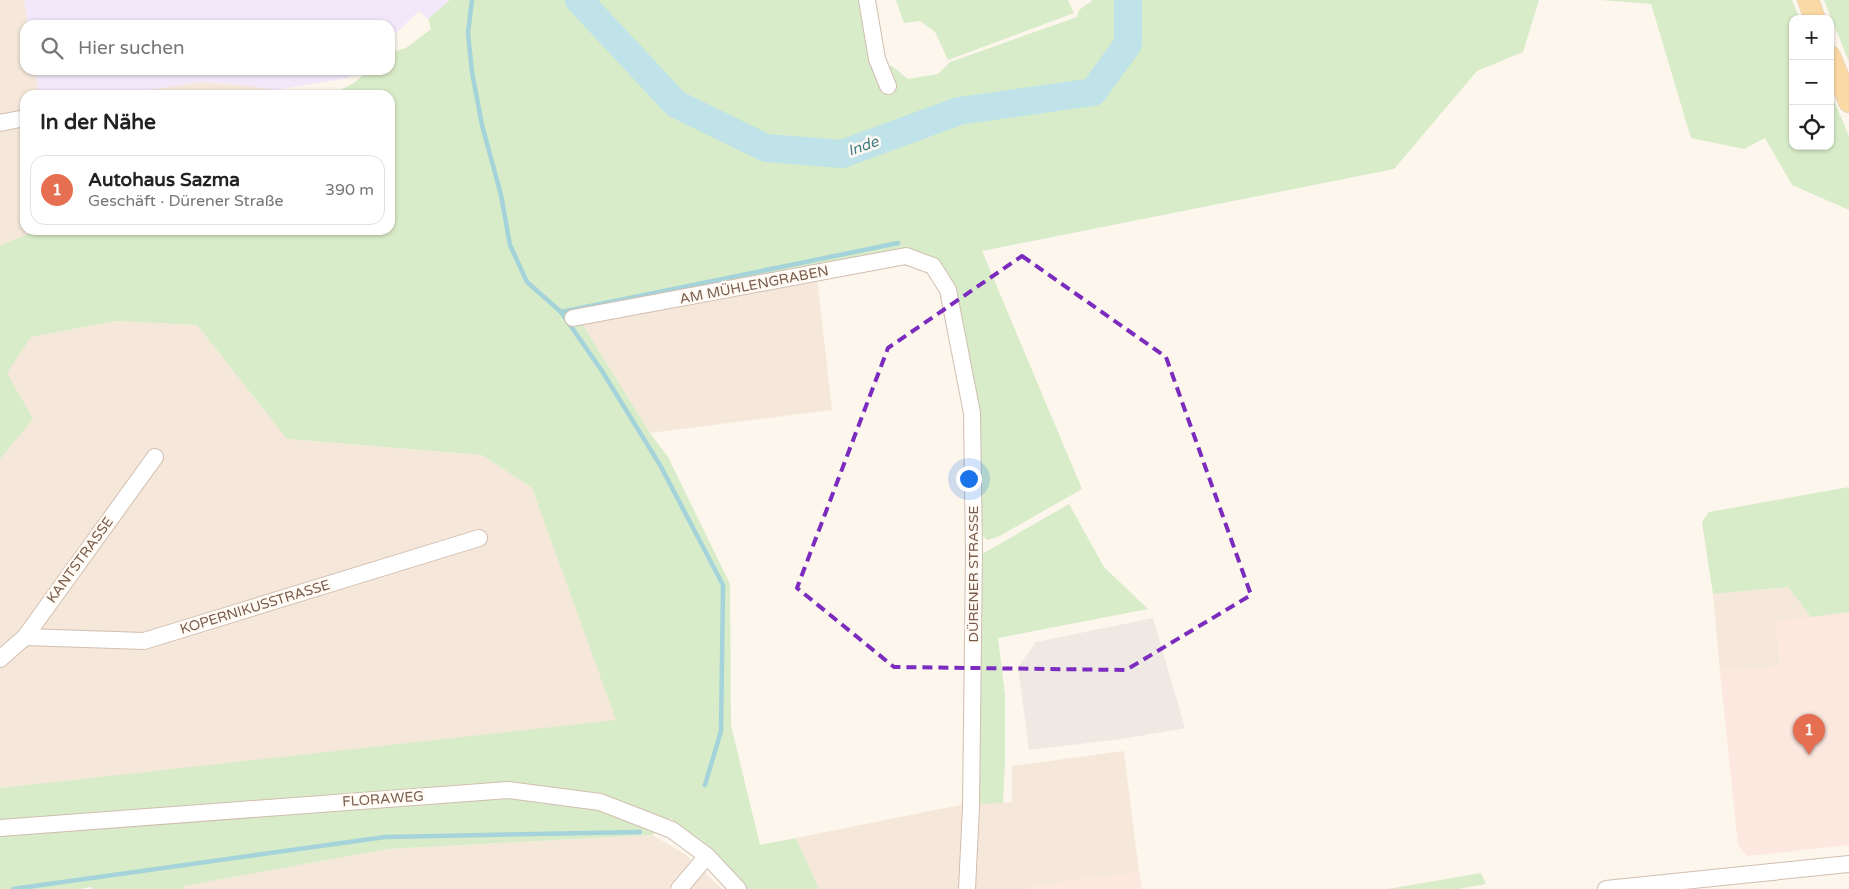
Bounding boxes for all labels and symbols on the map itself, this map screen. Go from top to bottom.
water label: Inde [845,132,882,160]
street label: AM MÜHLENGRABEN [678,262,830,308]
your location [956,466,982,492]
street label: DÜRENER STRASSE [965,505,982,643]
street label: KANTSTRASSE [43,513,117,606]
street label: KOPERNIKUSSTRASSE [178,576,332,638]
pin: 1 [1793,714,1825,755]
street label: FLORAWEG [342,788,424,810]

